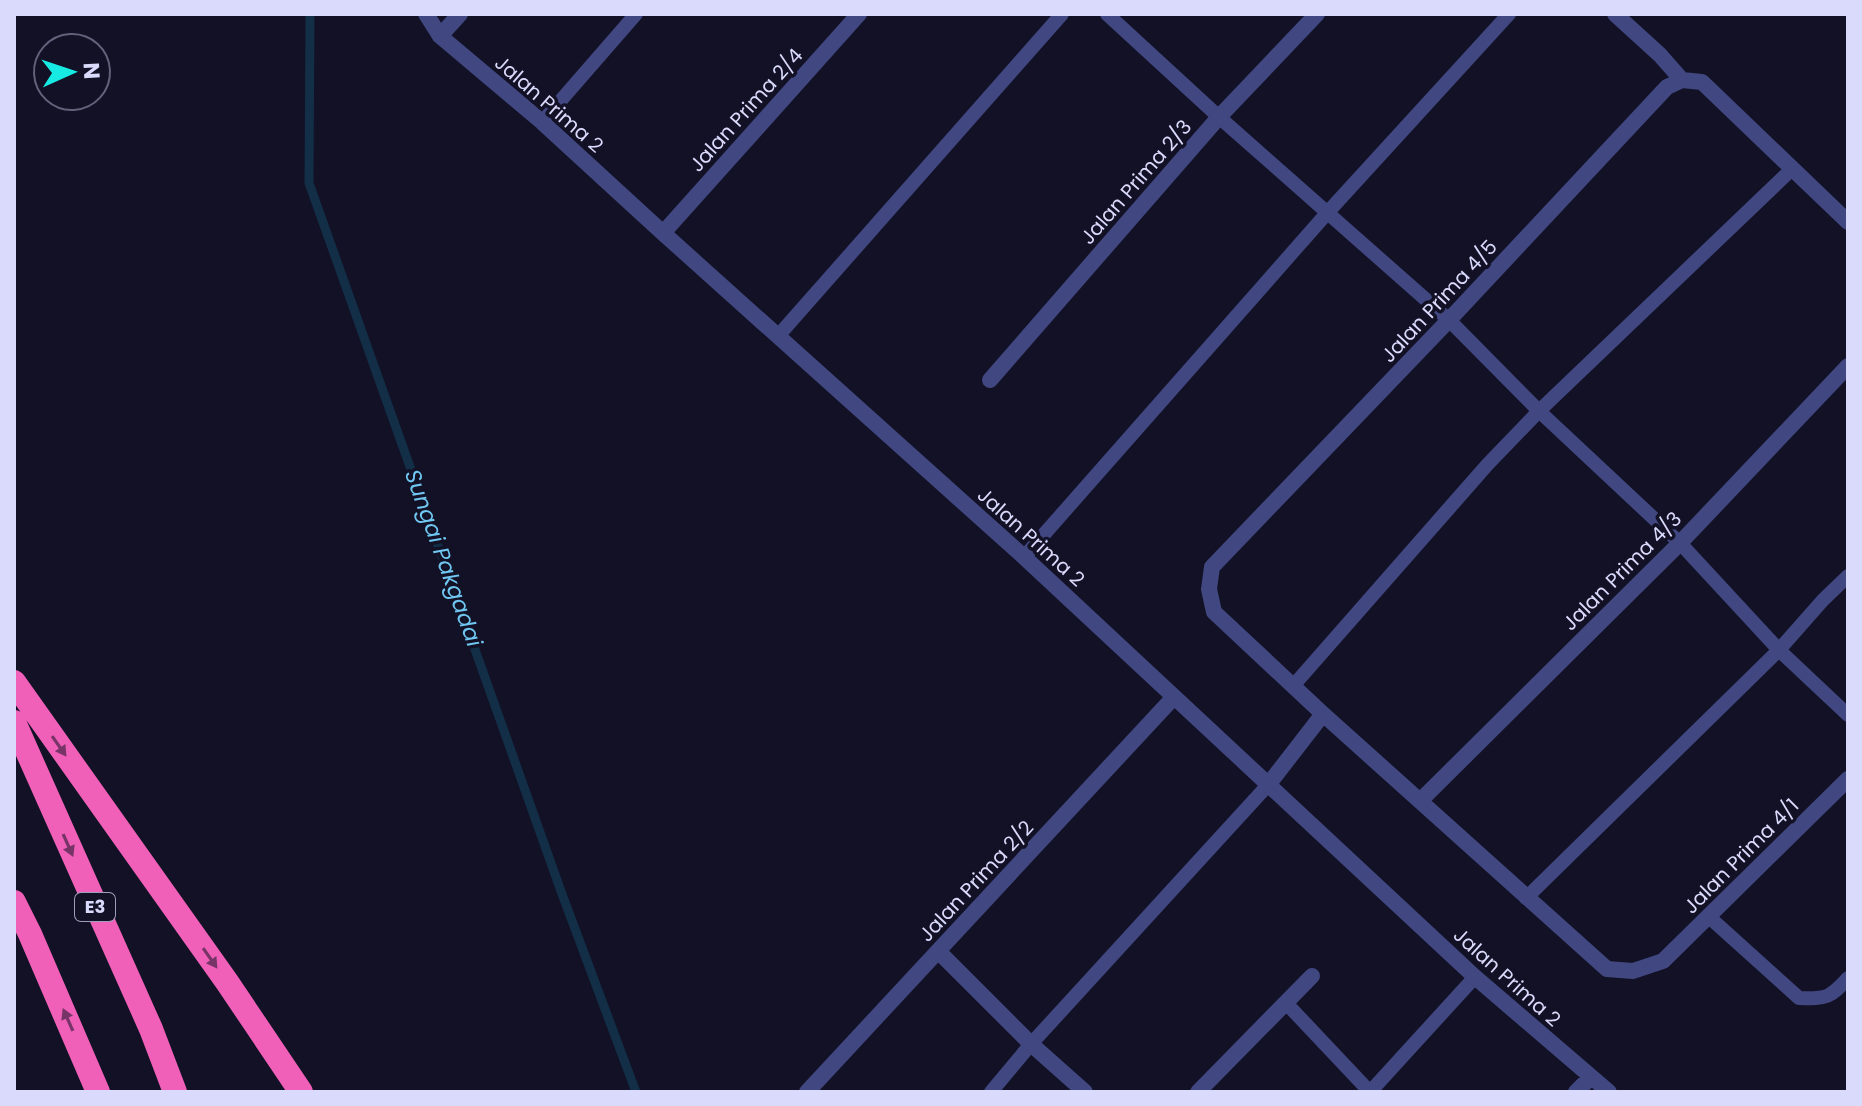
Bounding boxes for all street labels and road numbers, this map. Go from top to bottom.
street label: Jalan Prima 2/4 [683,42,809,178]
street label: Jalan Prima 2 [489,49,609,159]
street label: Jalan Prima 2/3 [1074,114,1198,250]
street label: Jalan Prima 4/5 [1375,233,1503,369]
street label: Jalan Prima 2 [971,481,1091,593]
street label: Jalan Prima 4/3 [1556,505,1688,637]
street label: Jalan Prima 4/1 [1677,792,1805,920]
street label: Jalan Prima 2/2 [912,814,1040,948]
road number: E3 [75,893,115,921]
street label: Jalan Prima 2 [1447,921,1567,1033]

